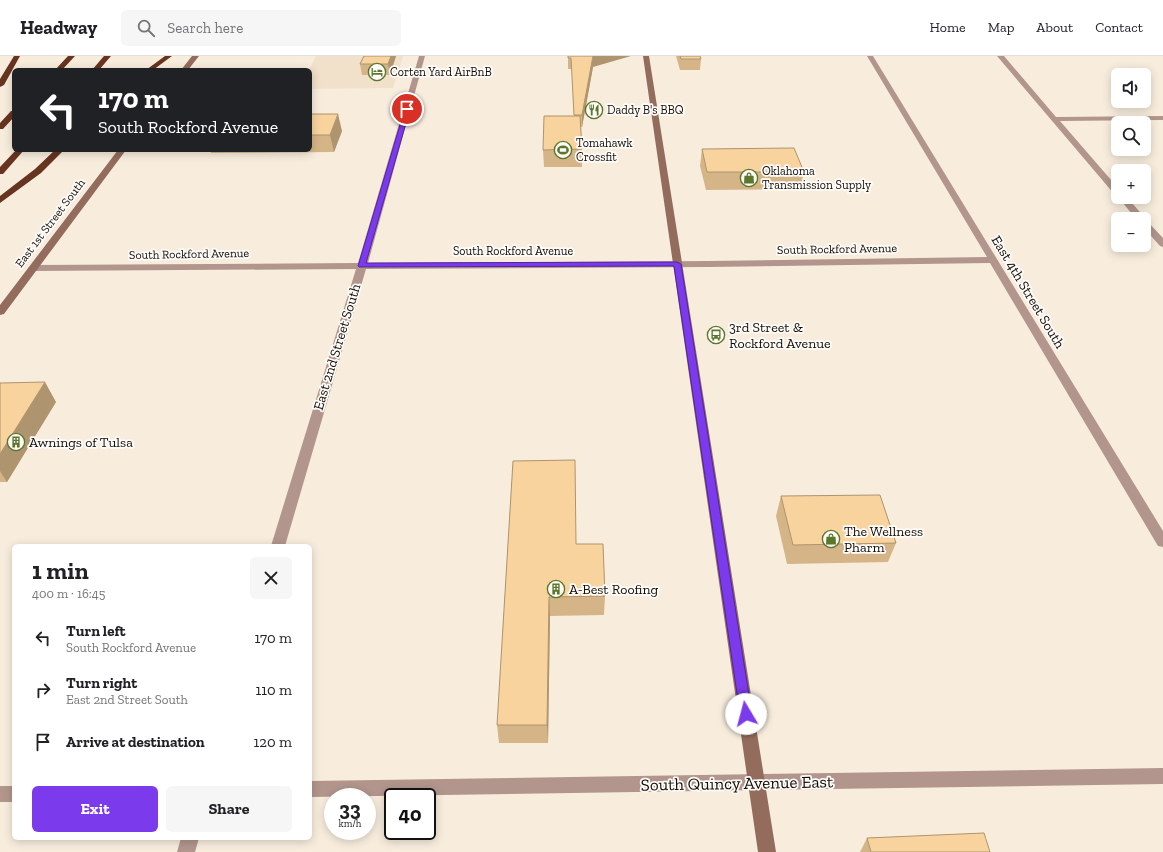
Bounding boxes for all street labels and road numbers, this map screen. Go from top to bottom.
street label: East 1st Street South [12,176,88,270]
street label: East 4th Street South [988,232,1069,352]
street label: South Rockford Avenue [777,241,898,257]
street label: South Rockford Avenue [453,244,573,258]
street label: South Rockford Avenue [129,246,250,262]
street label: East 2nd Street South [310,282,364,412]
street label: South Quincy Avenue East [641,771,834,795]

